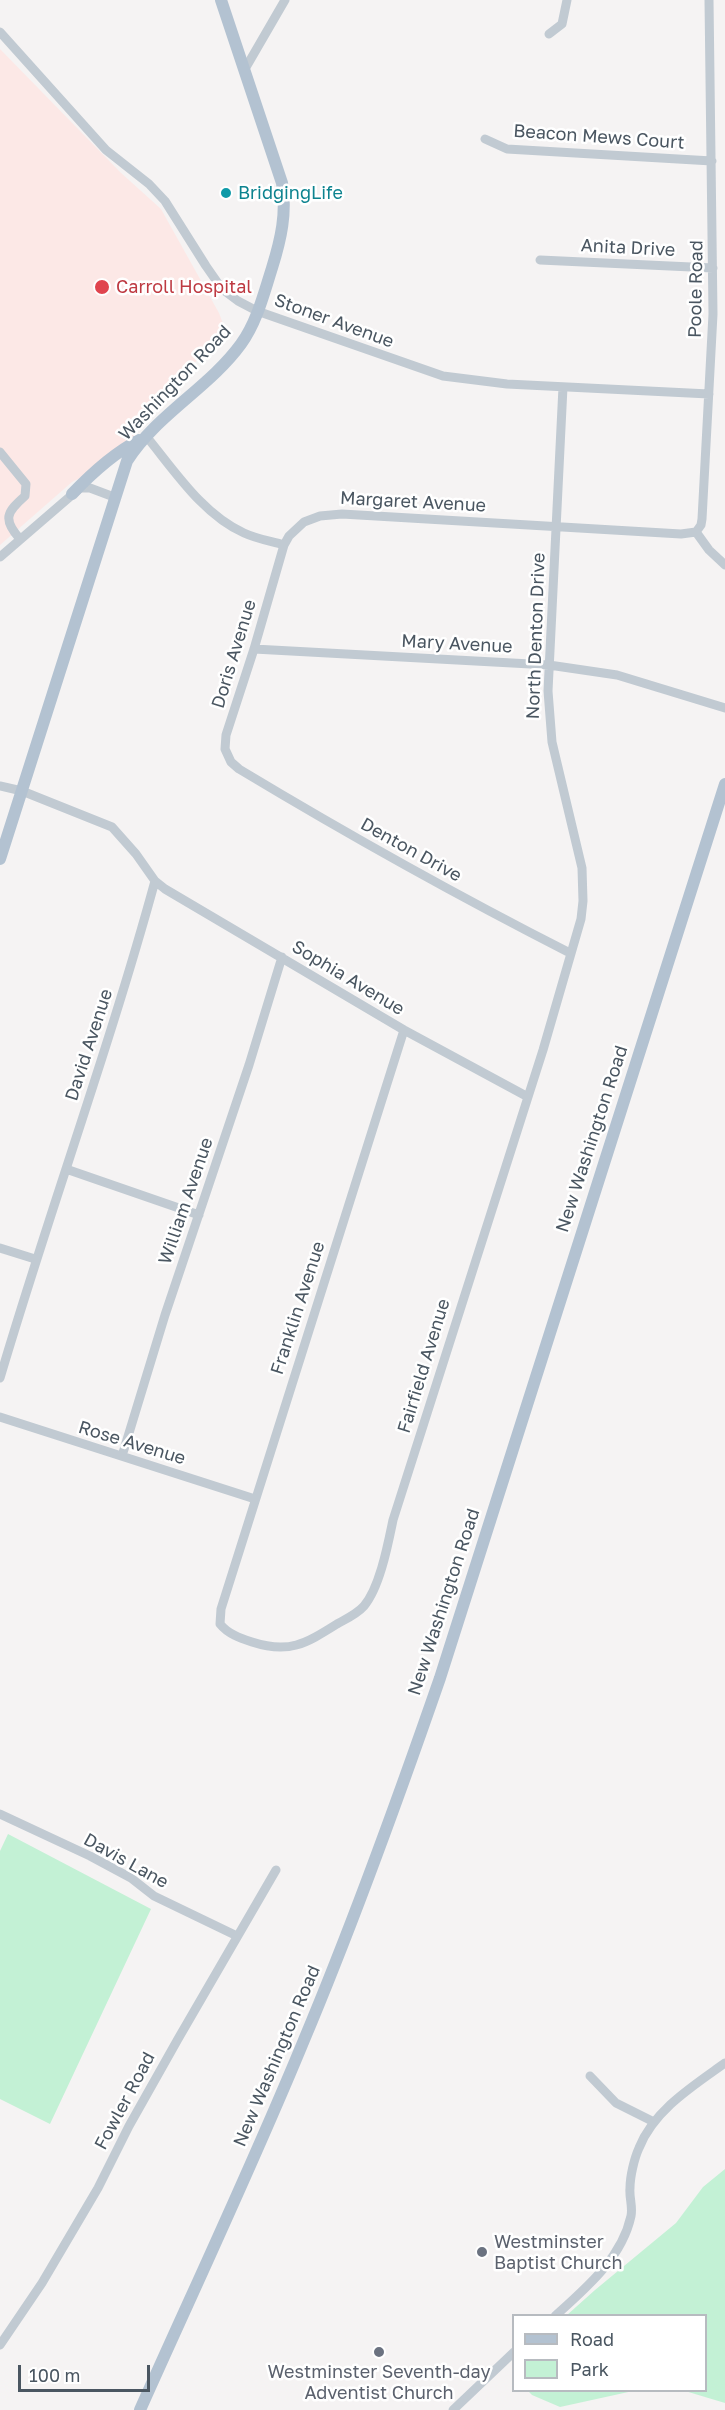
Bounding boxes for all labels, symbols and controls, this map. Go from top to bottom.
street label: Beacon Mews Court [513,120,685,154]
place label: BridgingLife [238,182,343,204]
marker: BridgingLife [219,186,233,200]
street label: Anita Drive [580,235,676,261]
street label: Poole Road [684,240,708,338]
place label: Carroll Hospital [116,276,252,298]
marker: Carroll Hospital [93,278,111,296]
street label: Stoner Avenue [271,289,397,353]
street label: Washington Road [114,321,236,445]
street label: Margaret Avenue [339,487,487,517]
street label: North Denton Drive [522,552,550,720]
street label: Doris Avenue [207,597,261,711]
street label: Mary Avenue [401,630,513,658]
street label: Denton Drive [357,813,465,887]
street label: Sophia Avenue [288,936,408,1020]
street label: David Avenue [61,986,117,1104]
street label: New Washington Road [552,1043,632,1235]
street label: William Avenue [154,1135,218,1267]
street label: Franklin Avenue [266,1239,330,1377]
street label: Fairfield Avenue [393,1296,455,1436]
street label: Rose Avenue [76,1416,188,1470]
street label: New Washington Road [404,1506,484,1698]
street label: Davis Lane [80,1829,172,1893]
street label: New Washington Road [229,1962,325,2150]
street label: Fowler Road [90,2049,160,2153]
place label: Westminster Baptist Church [494,2231,622,2274]
marker: Westminster Baptist Church [475,2245,489,2259]
legend [512,2314,707,2392]
text: Road [570,2328,614,2350]
marker: Westminster Seventh-day Adventist Church [372,2345,386,2359]
scale bar [21,2353,153,2391]
text: Park [570,2358,609,2380]
place label: Westminster Seventh-day Adventist Church [268,2361,490,2404]
text: 100 m [29,2364,80,2386]

